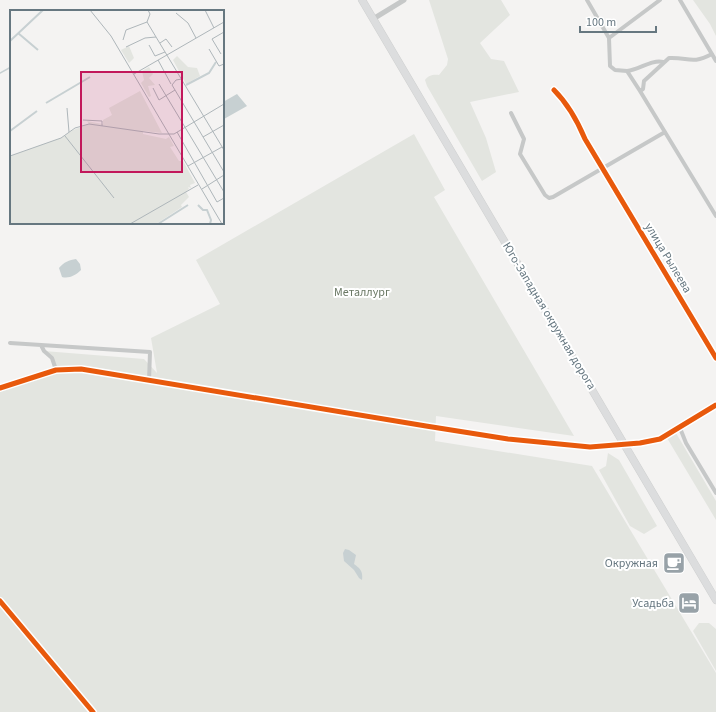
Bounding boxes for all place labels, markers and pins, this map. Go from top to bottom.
cafe icon: Окружная [661,550,687,576]
place label: Окружная [605,555,658,572]
hotel icon: Усадьба [676,590,702,616]
place label: Усадьба [632,595,674,612]

